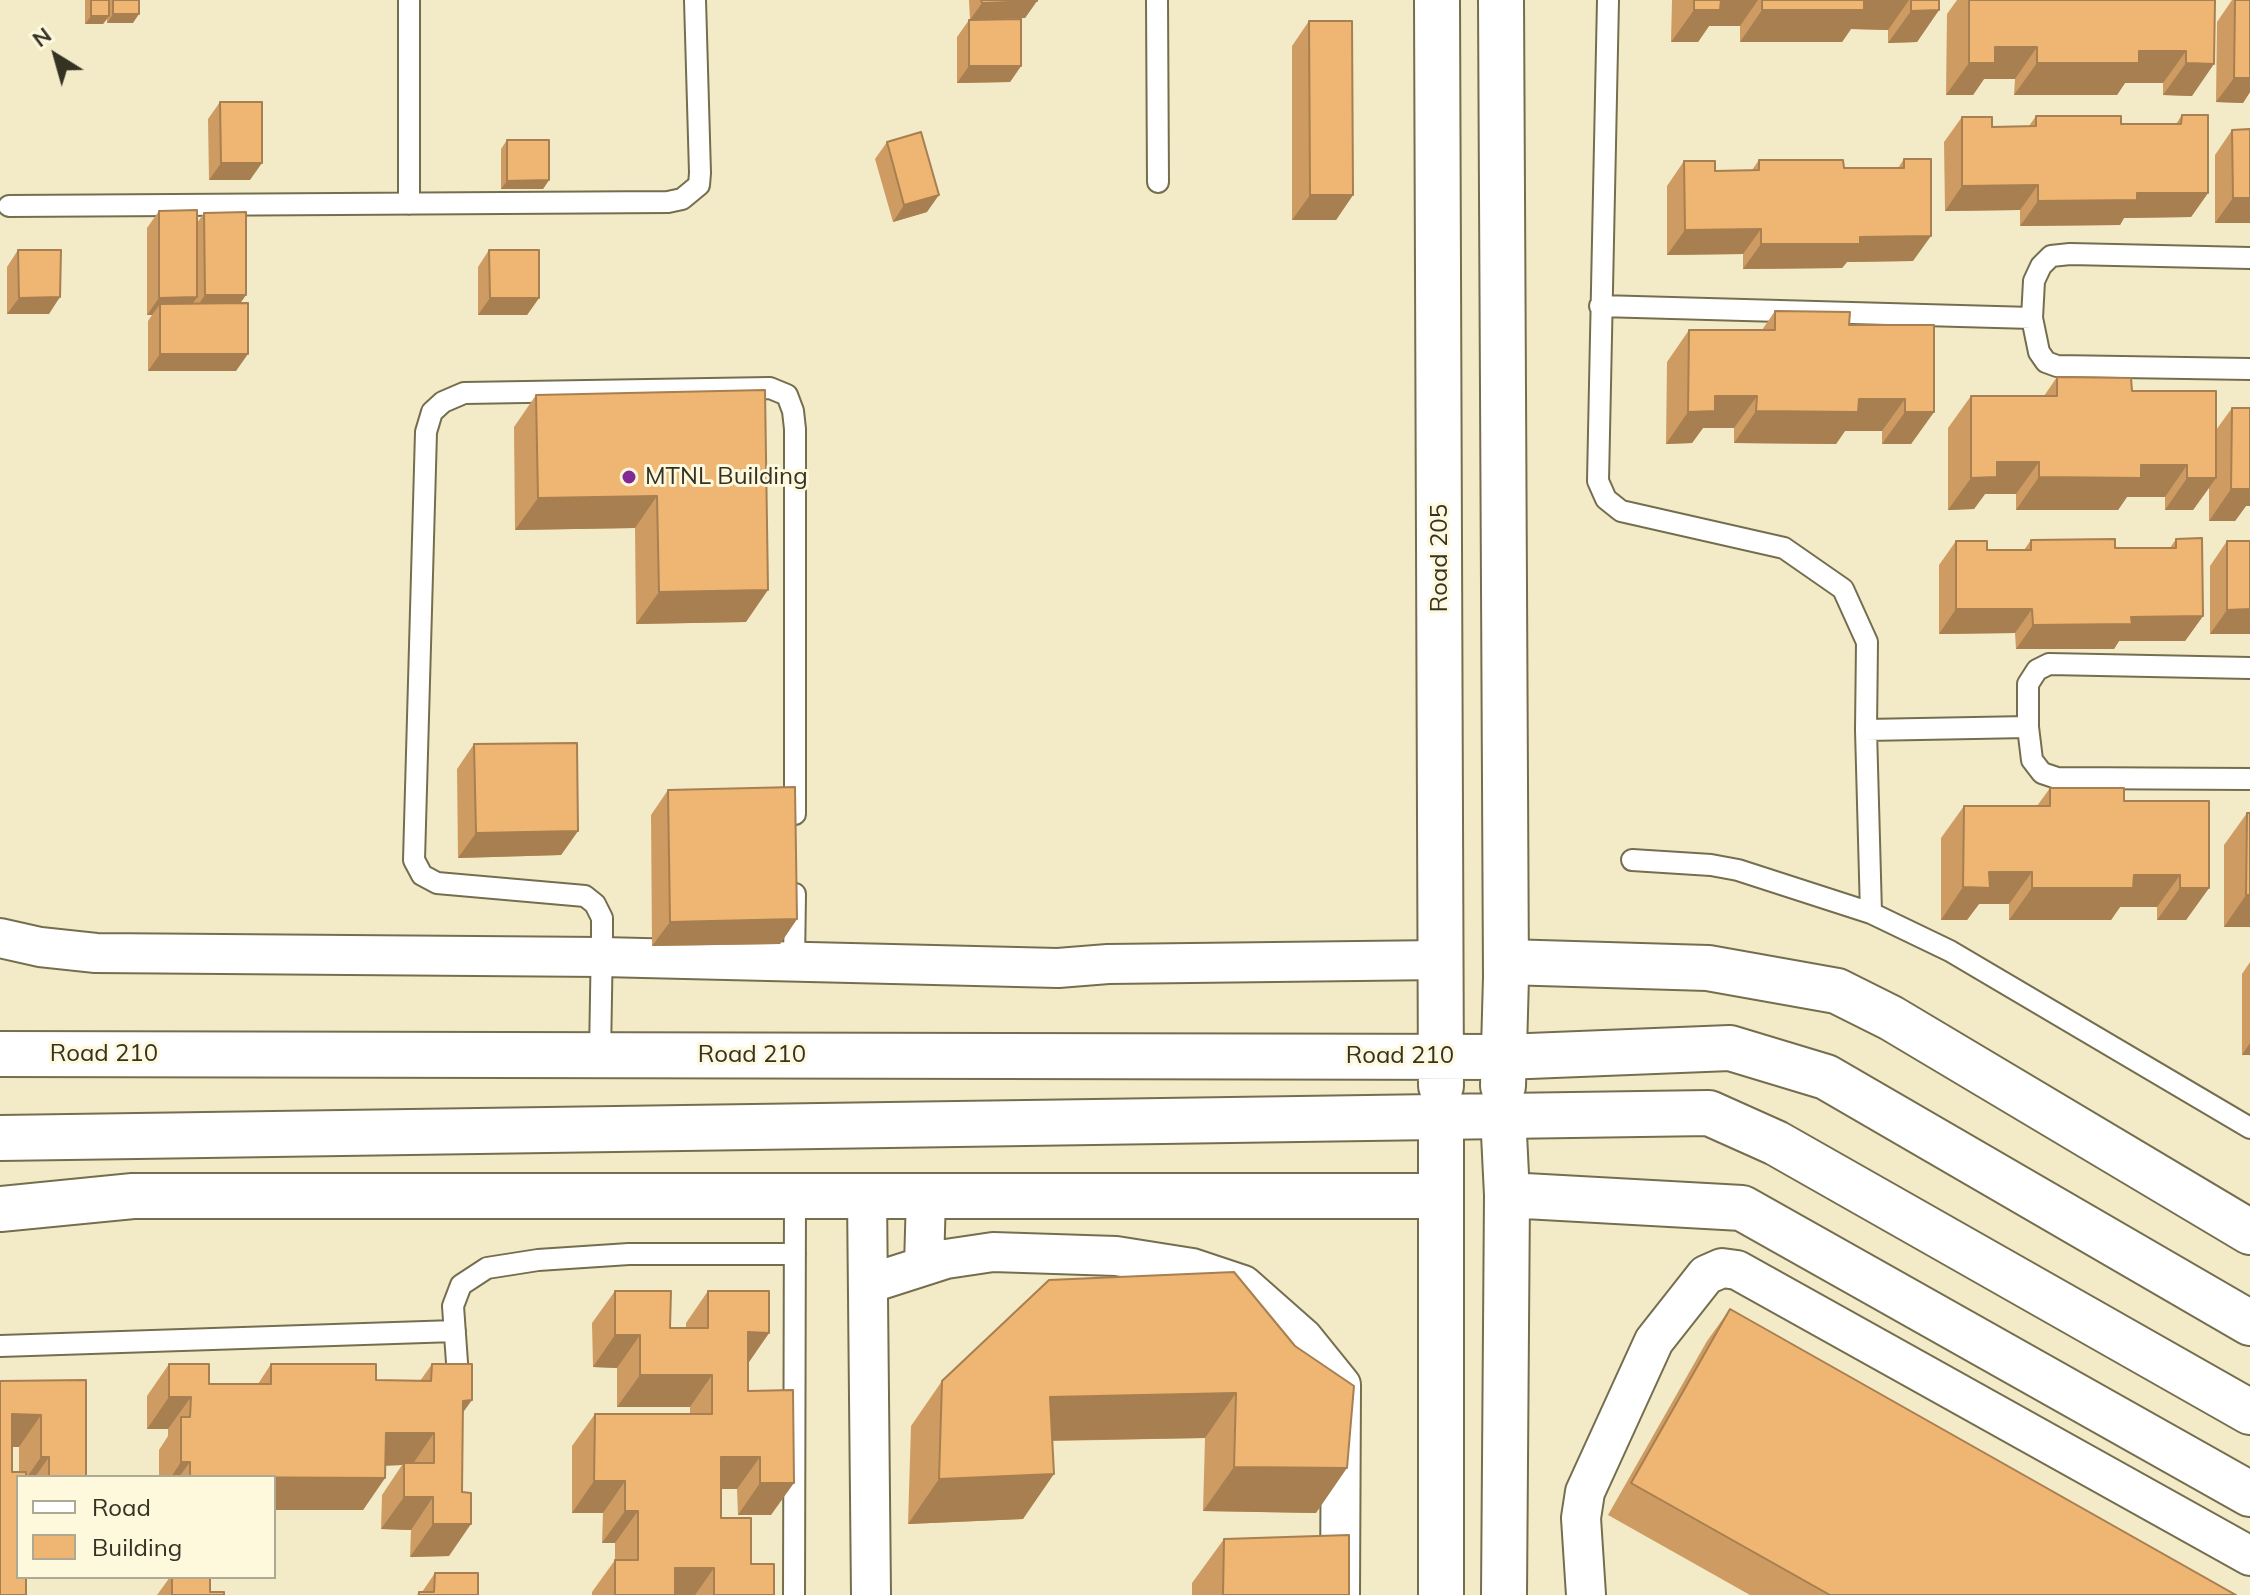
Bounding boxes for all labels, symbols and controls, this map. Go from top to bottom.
north arrow [16,16,96,96]
text: N [26,21,57,53]
place label: MTNL Building [645,463,808,491]
marker: MTNL Building [620,468,638,486]
street label: Road 205 [1426,504,1454,612]
street label: Road 210 [50,1040,158,1068]
street label: Road 210 [698,1041,806,1069]
street label: Road 210 [1346,1042,1454,1070]
legend [16,1475,276,1579]
text: Road [92,1492,151,1522]
text: Building [92,1532,182,1562]

